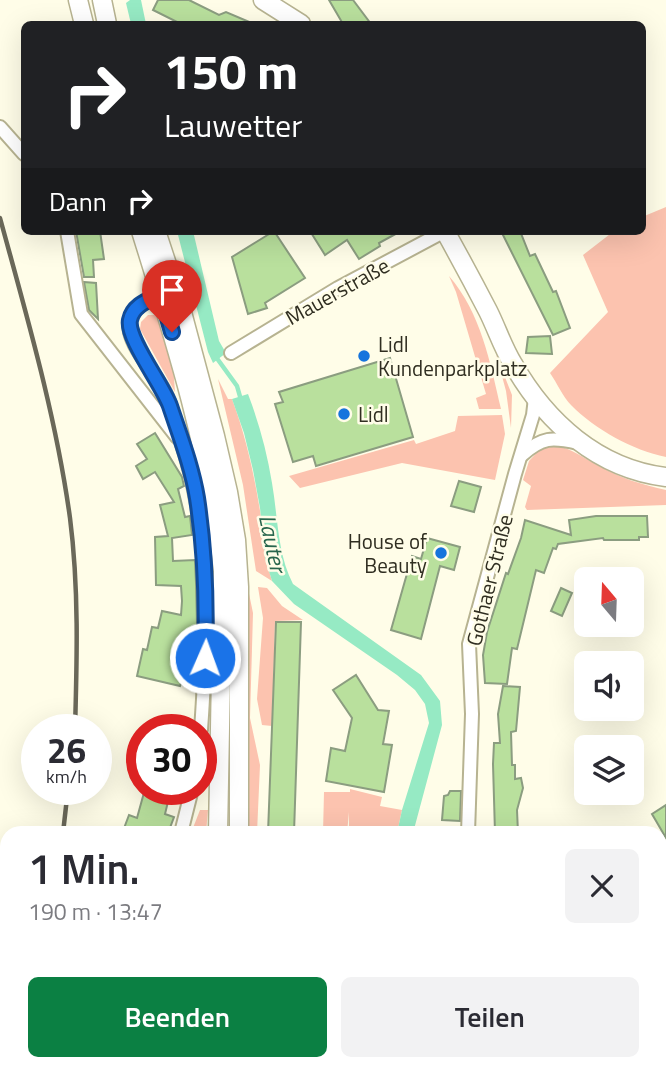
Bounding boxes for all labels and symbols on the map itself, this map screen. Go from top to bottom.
street label: Mauerstraße [279,249,395,333]
pin [142,260,202,332]
place label: Lidl Kundenparkplatz [378,328,527,384]
marker: Lidl Kundenparkplatz [356,348,372,364]
place label: Lidl [358,398,389,430]
marker: Lidl [336,406,352,422]
water label: Lauter [250,511,297,578]
street label: Gothaer Straße [457,511,521,649]
place label: House of Beauty [348,525,427,581]
marker: House of Beauty [433,545,449,561]
north arrow [574,567,644,637]
position arrow [168,621,242,695]
speed limit sign: 30 [126,714,217,805]

